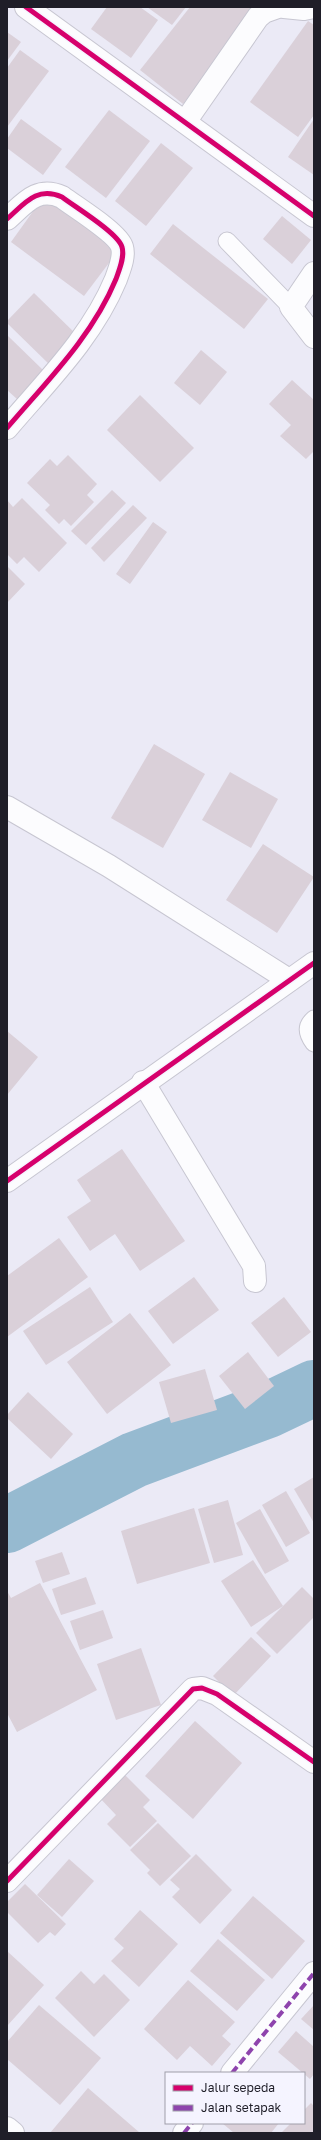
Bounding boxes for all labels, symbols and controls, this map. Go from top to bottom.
legend [165,2072,305,2124]
text: Jalur sepeda [201,2080,275,2095]
text: Jalan setapak [201,2100,282,2115]

